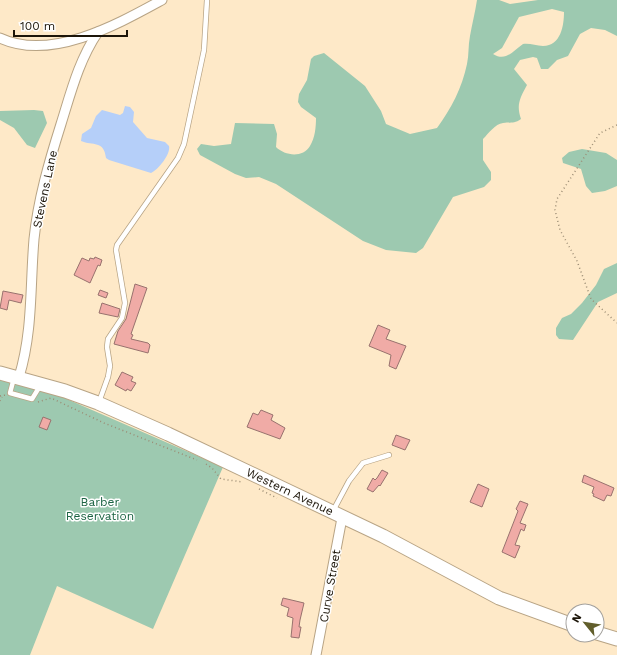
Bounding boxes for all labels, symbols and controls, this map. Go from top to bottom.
scale bar [14,12,127,38]
text: 100 m [20,19,55,33]
street label: Stevens Lane [30,149,60,229]
street label: Western Avenue [244,465,336,518]
park label: Barber Reservation [66,495,134,523]
street label: Curve Street [317,548,343,624]
north arrow [565,603,605,643]
text: N [569,611,584,625]

